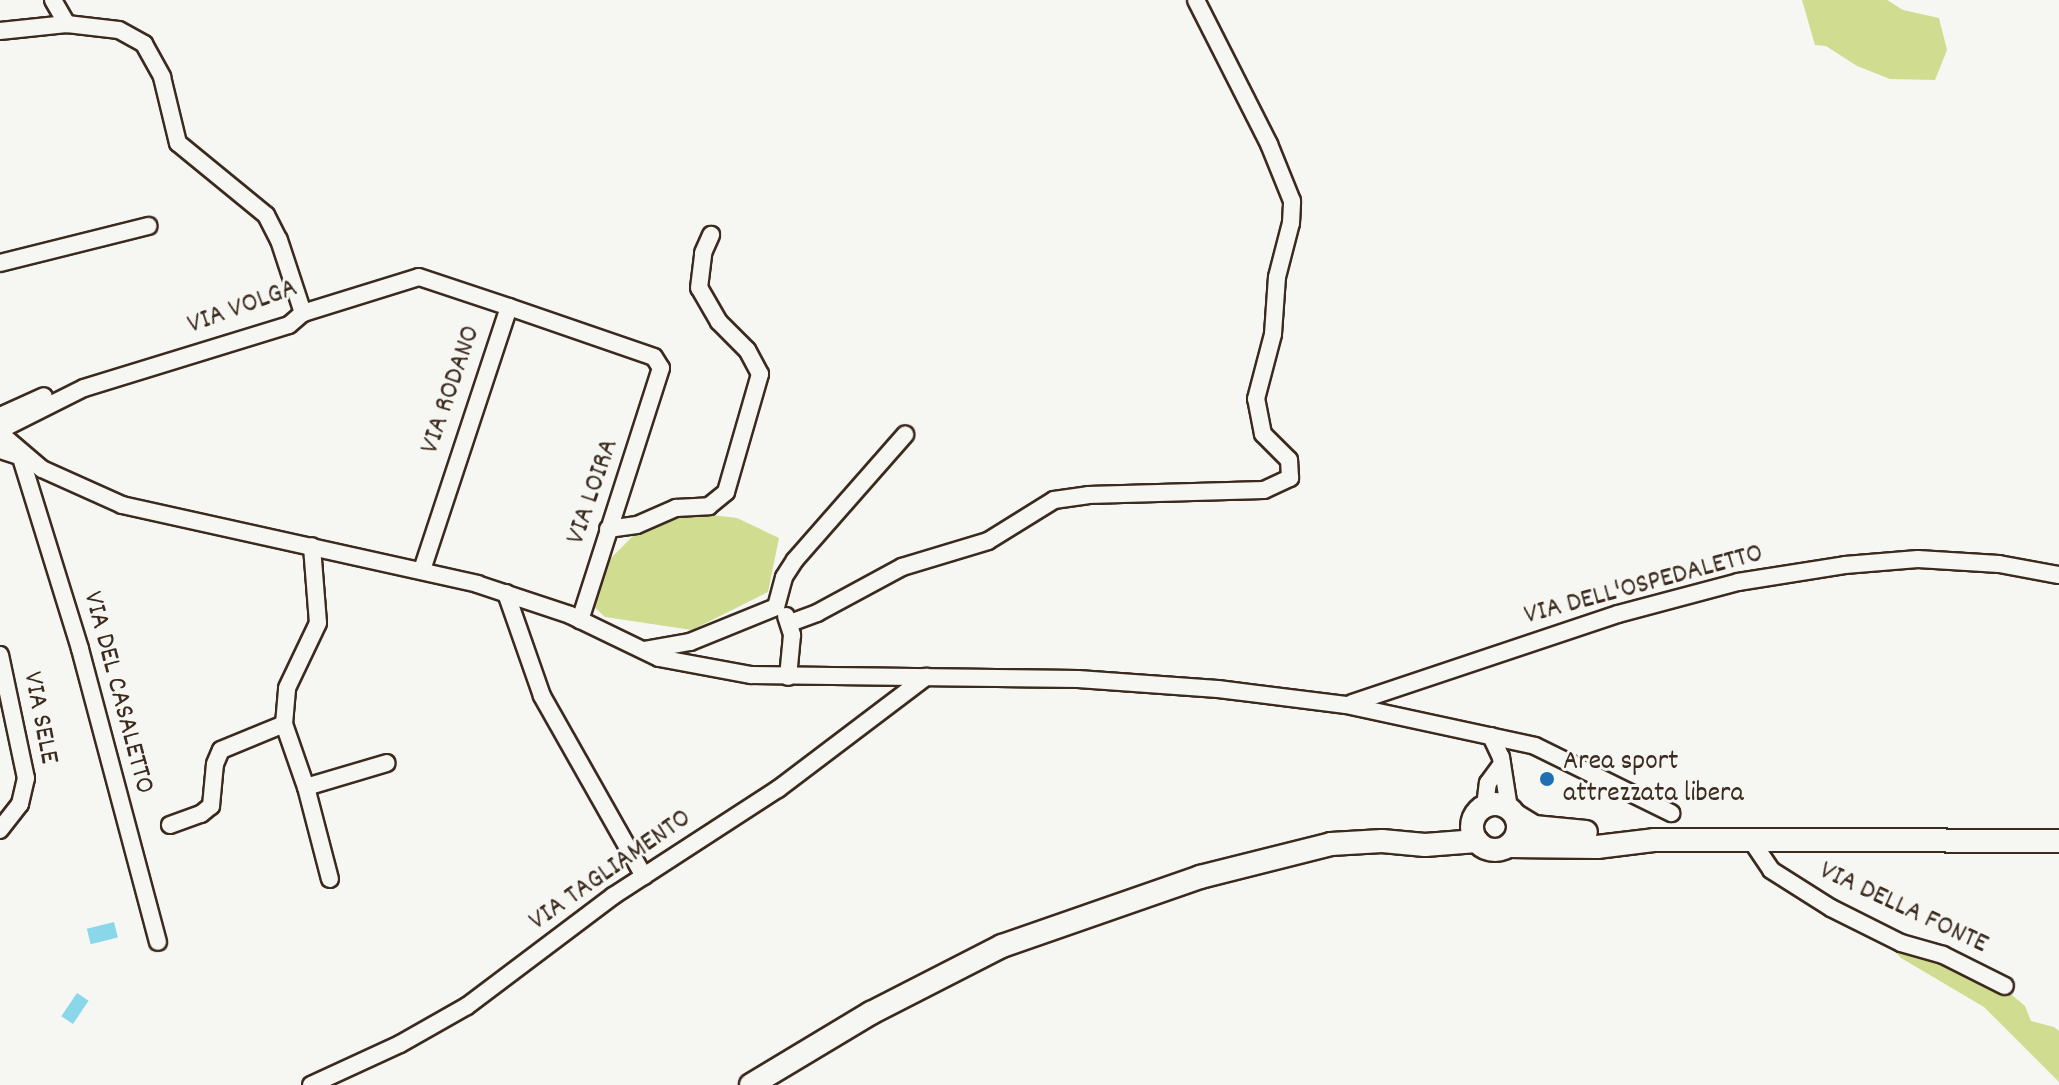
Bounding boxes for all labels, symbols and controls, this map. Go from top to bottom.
street label: VIA VOLGA [184,273,302,343]
street label: VIA RODANO [414,322,490,458]
street label: VIA LOIRA [560,435,628,549]
street label: VIA DELL'OSPEDALETTO [1521,538,1767,634]
street label: VIA DEL CASALETTO [74,588,160,798]
street label: VIA SELE [14,669,64,767]
place label: Area sport attrezzata libera [1563,746,1744,812]
marker: Area sport attrezzata libera [1538,770,1556,788]
street label: VIA TAGLIAMENTO [523,803,699,939]
street label: VIA DELLA FONTE [1813,855,1993,963]

